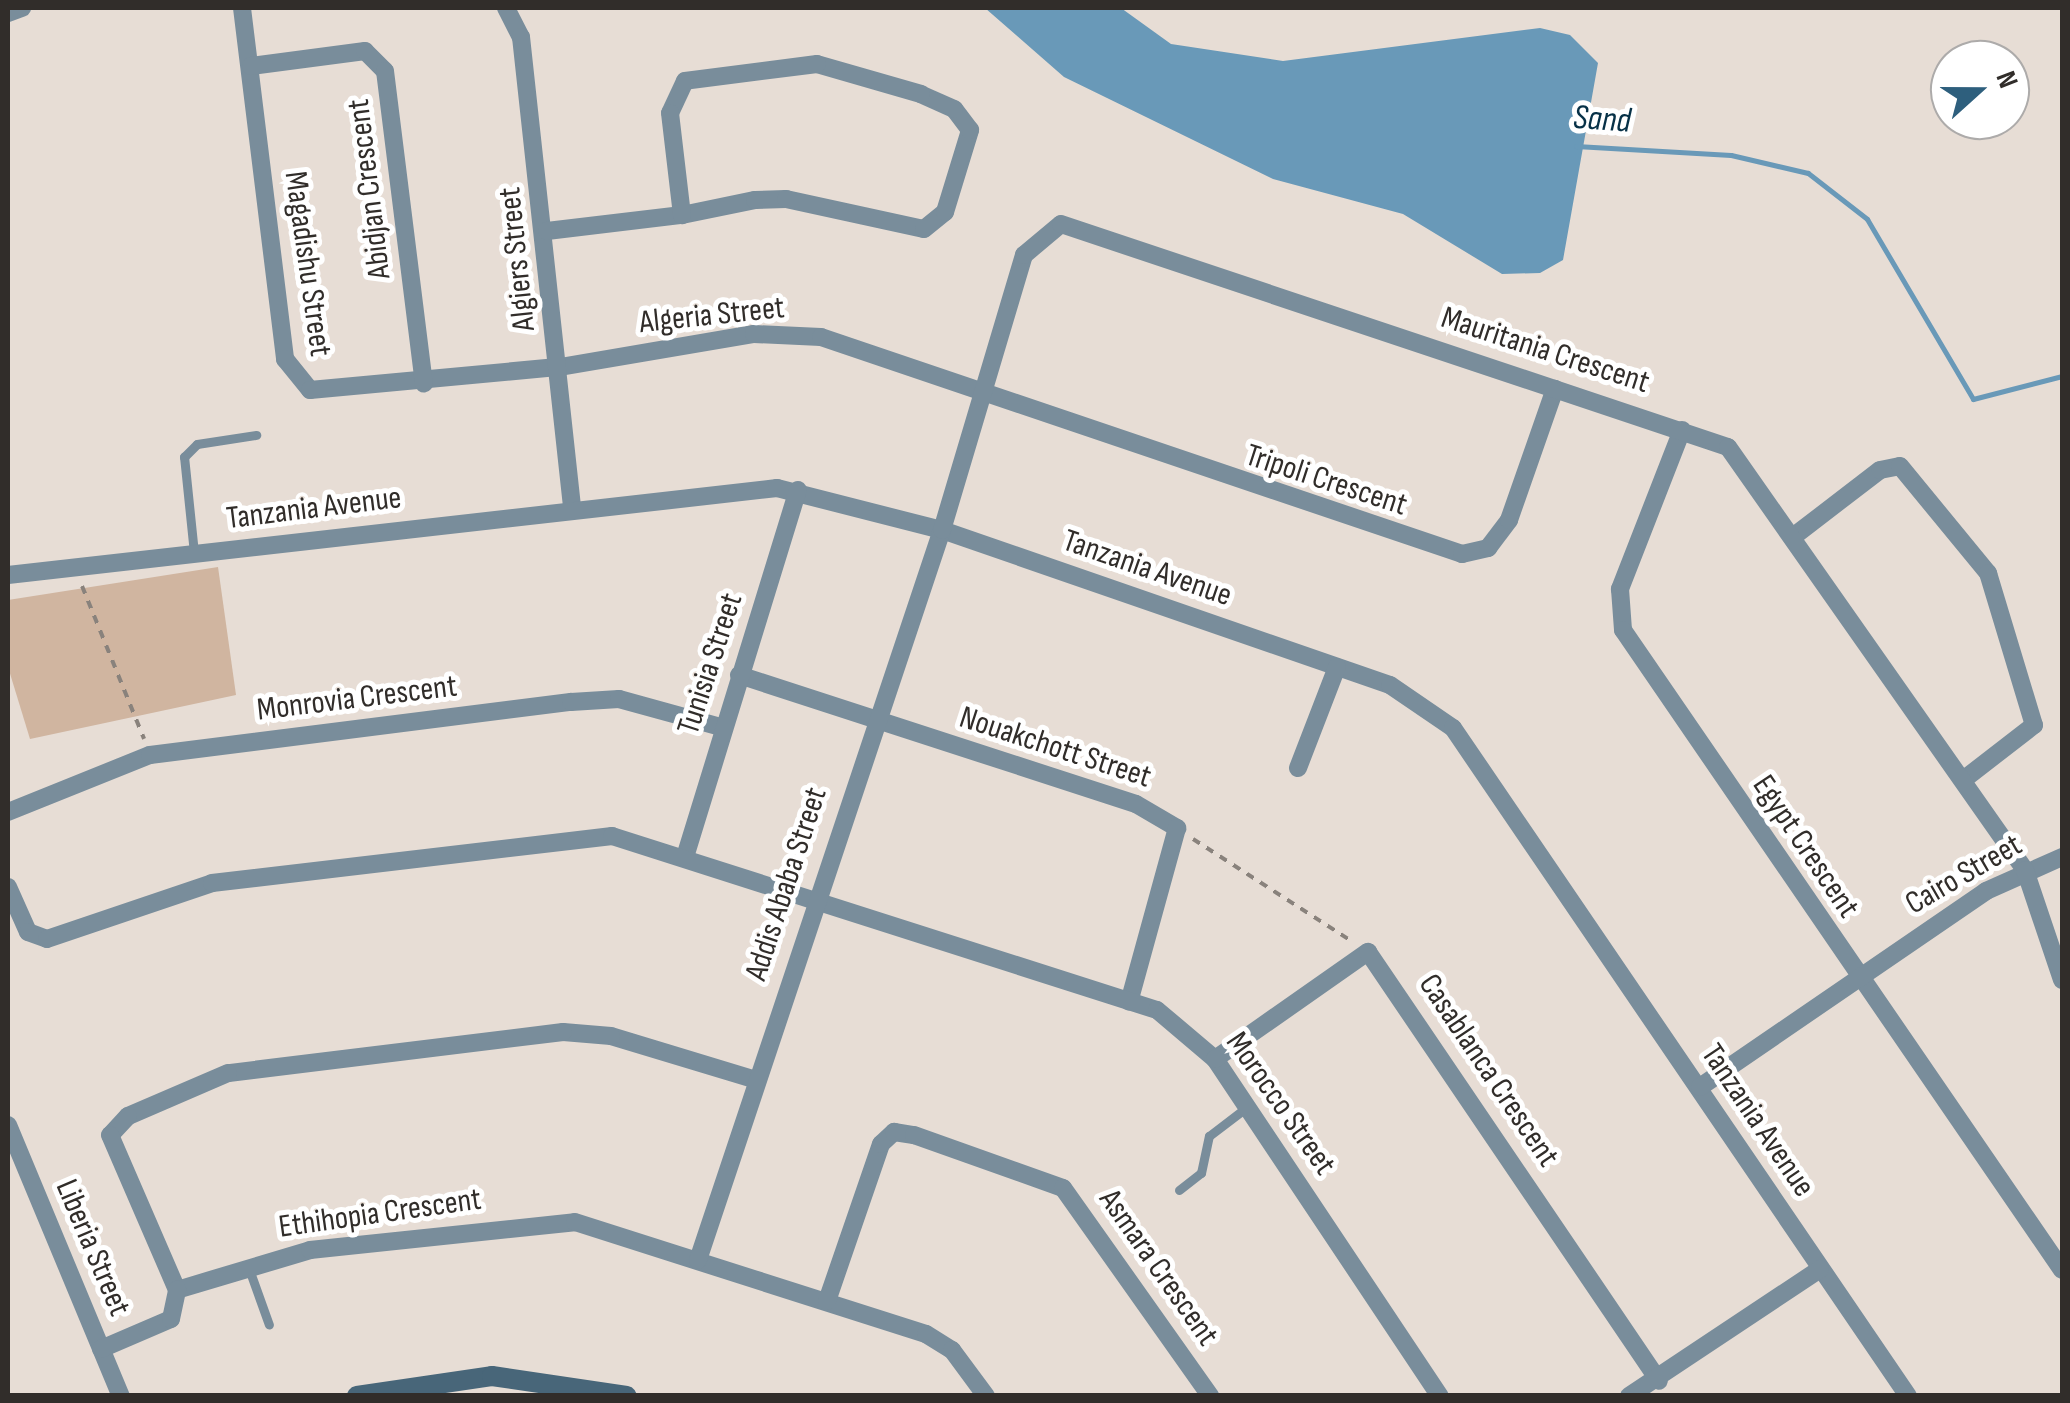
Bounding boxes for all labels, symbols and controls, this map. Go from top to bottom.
north arrow [1930,40,2030,140]
text: N [1989,67,2025,93]
street label: Abidjan Crescent [340,97,400,281]
water label: Sand [1572,97,1632,143]
street label: Magadishu Street [275,169,339,359]
street label: Algiers Street [491,185,545,333]
street label: Algeria Street [638,289,786,343]
street label: Mauritania Crescent [1436,299,1654,403]
street label: Tripoli Crescent [1240,437,1412,525]
street label: Tanzania Avenue [224,479,404,539]
street label: Tanzania Avenue [1058,522,1236,616]
street label: Tunisia Street [670,589,752,739]
street label: Monrovia Crescent [255,668,459,730]
street label: Nouakchott Street [954,699,1156,797]
street label: Egypt Crescent [1743,768,1867,926]
street label: Addis Ababa Street [738,783,836,985]
street label: Cairo Street [1899,826,2029,924]
street label: Casablanca Crescent [1410,968,1566,1174]
street label: Morocco Street [1217,1025,1343,1183]
street label: Tanzania Avenue [1692,1037,1822,1205]
street label: Liberia Street [46,1174,138,1322]
street label: Ethihopia Crescent [276,1181,484,1247]
street label: Asmara Crescent [1090,1183,1226,1353]

